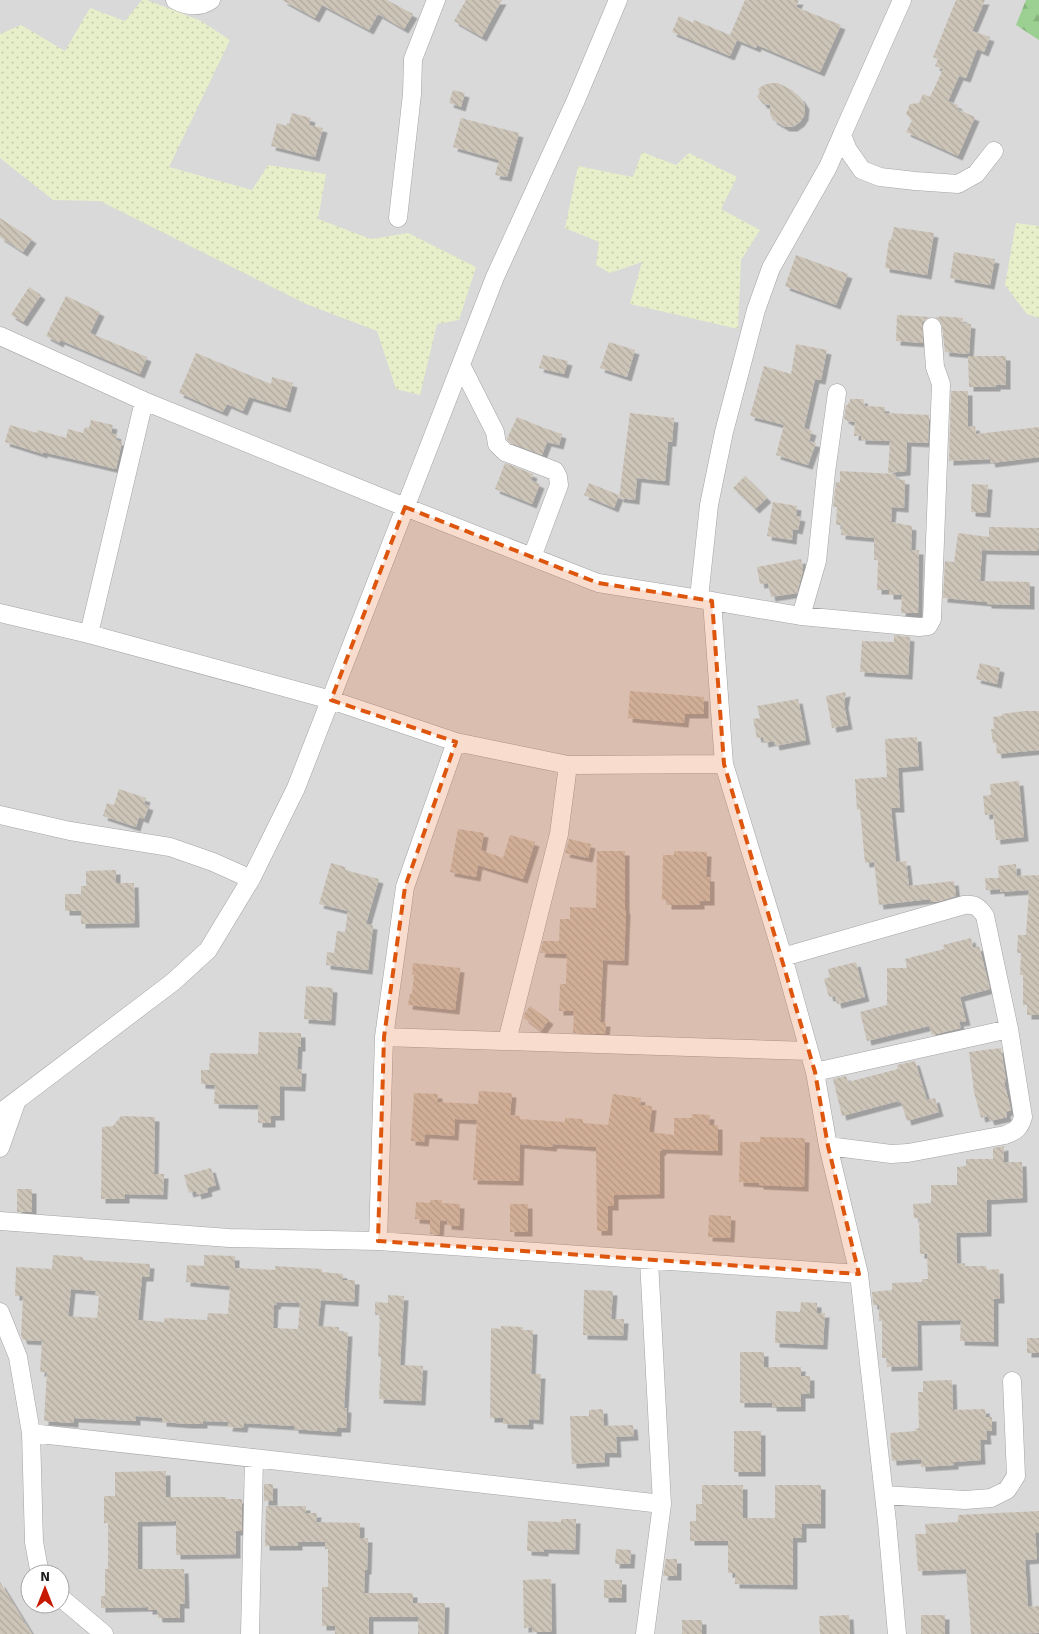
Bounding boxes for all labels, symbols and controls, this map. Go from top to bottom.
north arrow [20,1564,70,1614]
text: N [40,1568,50,1585]

